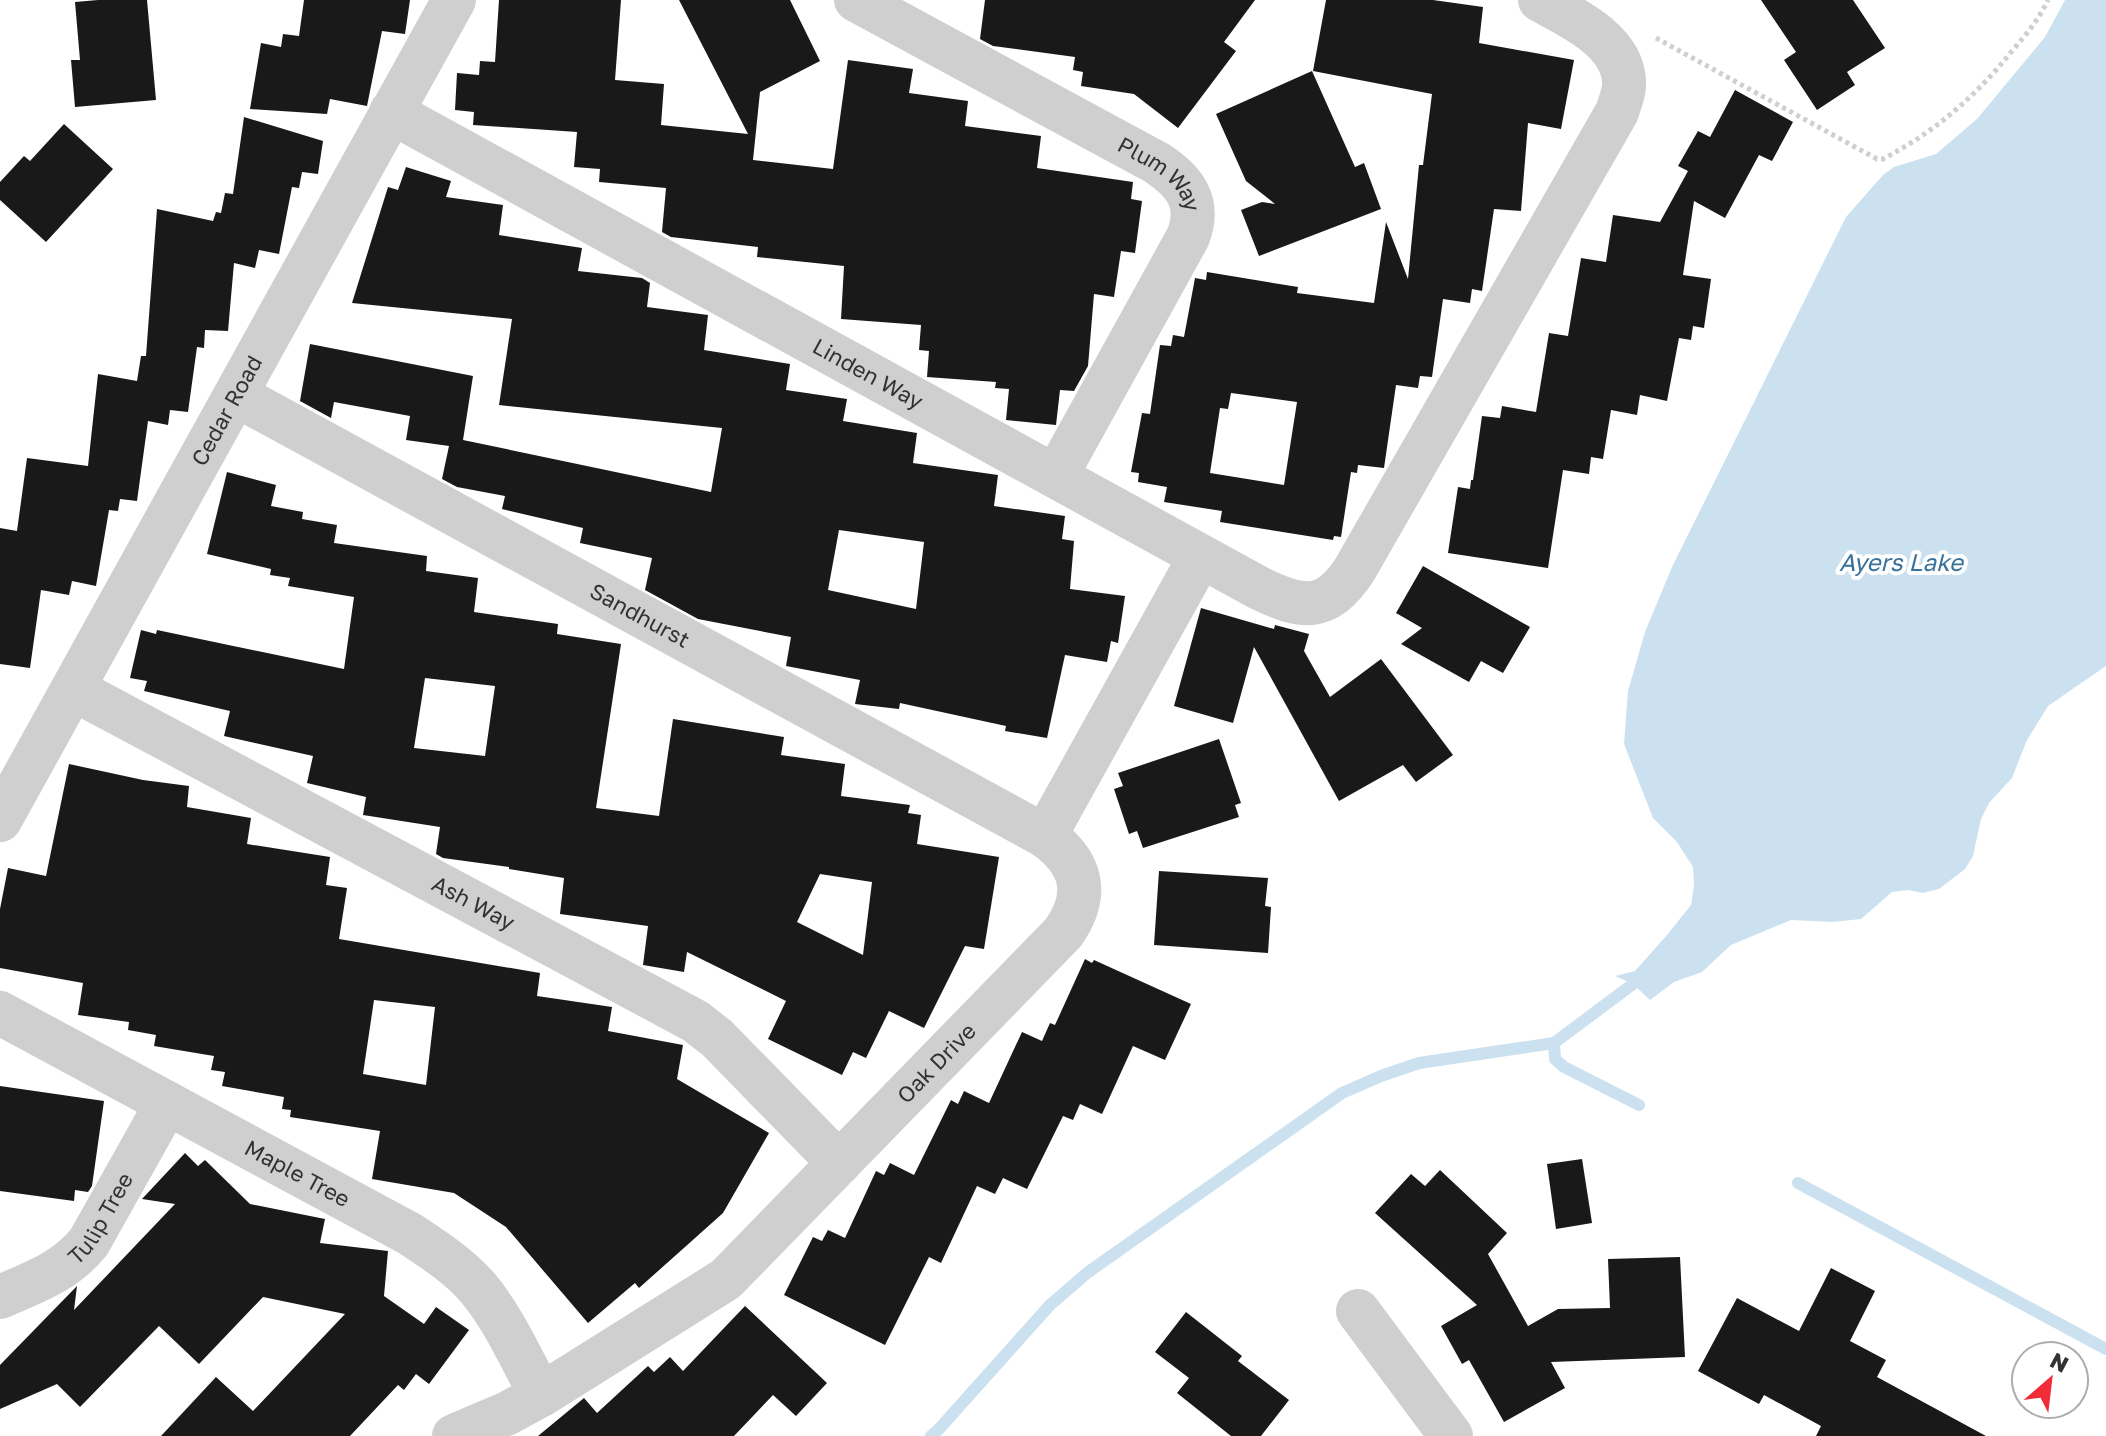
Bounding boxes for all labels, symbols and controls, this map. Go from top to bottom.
street label: Plum Way [1113,130,1207,213]
street label: Linden Way [808,332,928,414]
street label: Cedar Road [185,351,268,470]
water label: Ayers Lake [1839,547,1965,577]
street label: Sandhurst [586,577,695,653]
street label: Ash Way [428,869,520,935]
street label: Oak Drive [891,1017,981,1108]
street label: Maple Tree [240,1134,355,1212]
street label: Tulip Tree [62,1168,138,1270]
north arrow [2010,1340,2090,1420]
text: N [2046,1346,2073,1378]

